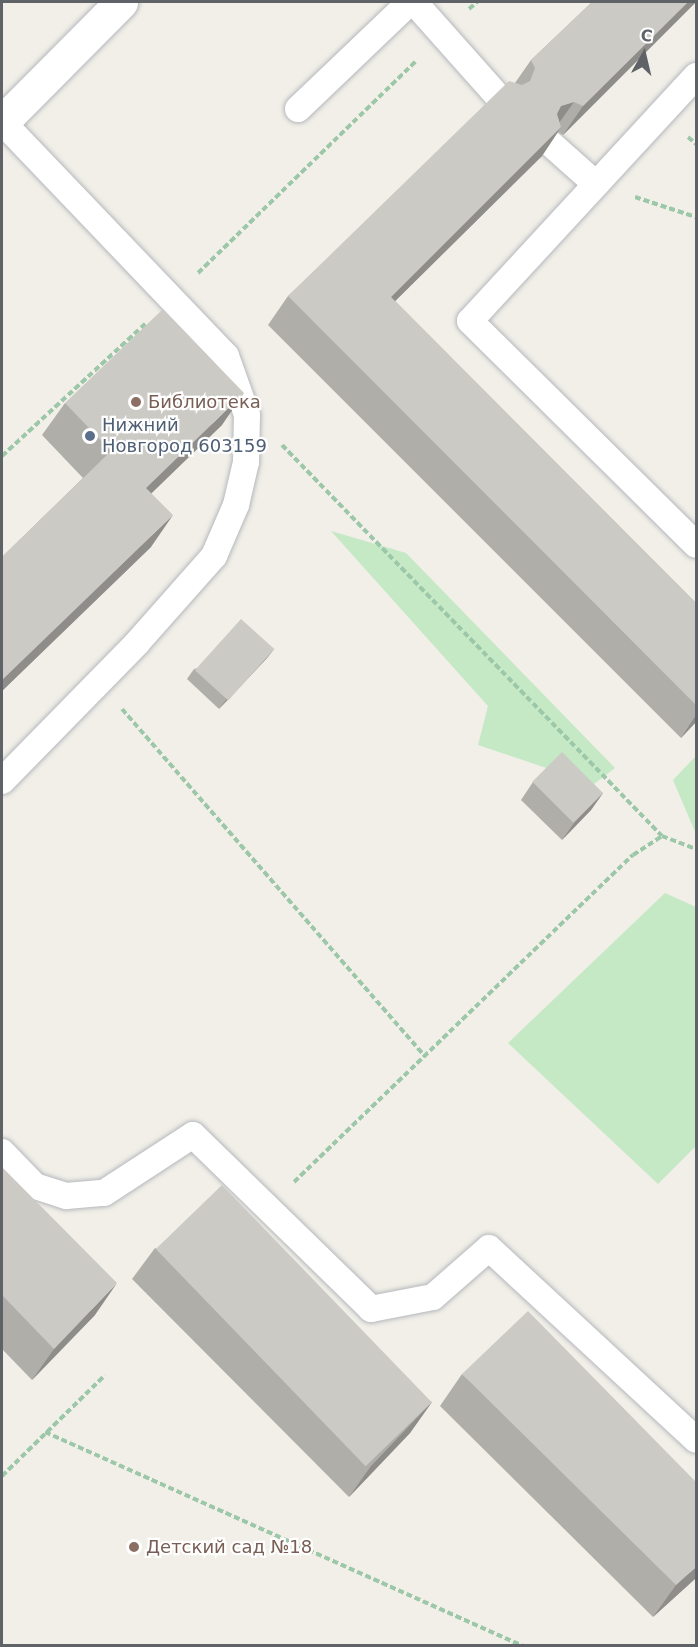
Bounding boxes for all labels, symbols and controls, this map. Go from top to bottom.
north arrow [614,24,674,84]
text: С [639,25,654,46]
place label: Библиотека [148,391,261,413]
marker: Библиотека [129,395,143,409]
place label: Нижний Новгород 603159 [102,415,267,458]
marker: Нижний Новгород 603159 [83,429,97,443]
place label: Детский сад №18 [146,1536,312,1558]
marker: Детский сад №18 [127,1540,141,1554]

